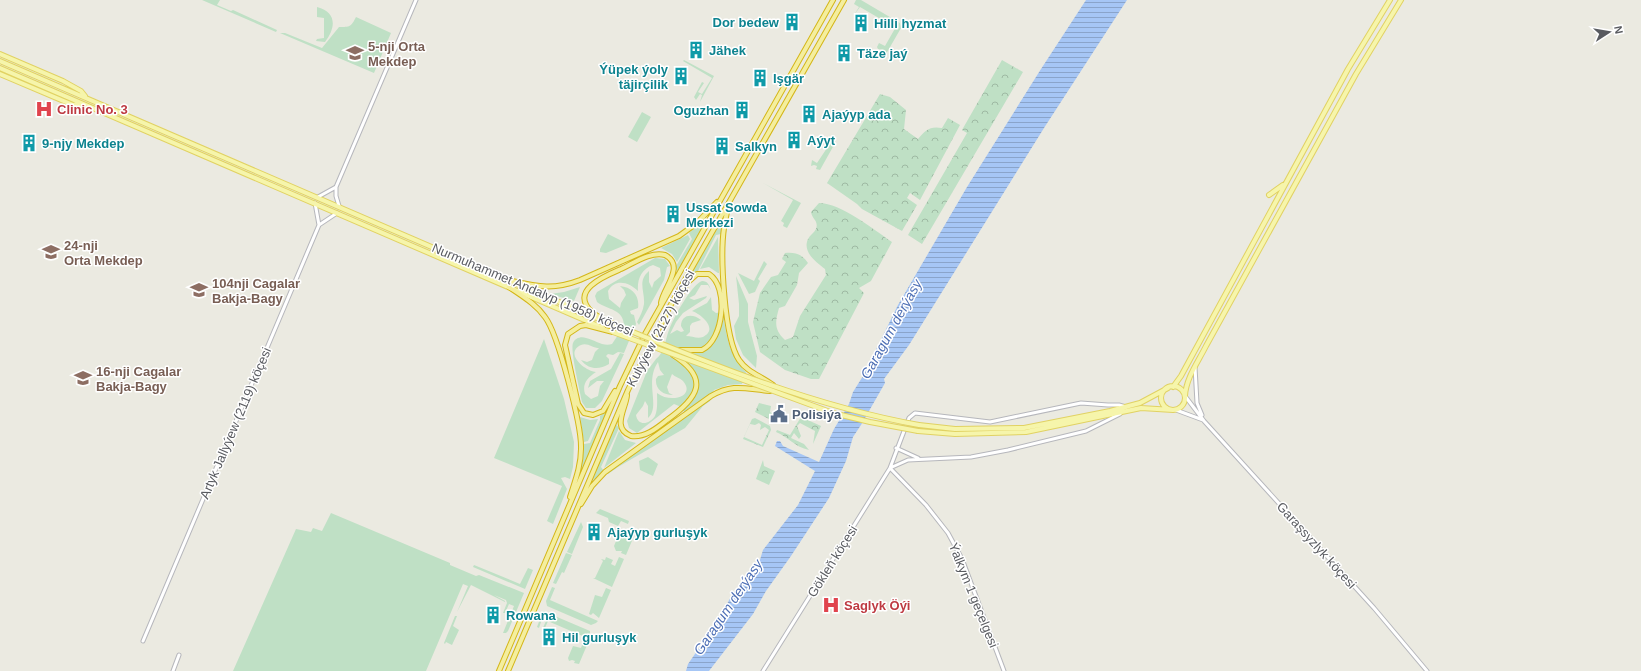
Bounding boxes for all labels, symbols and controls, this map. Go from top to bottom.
building icon: Dor bedew [782,12,802,32]
north arrow [1589,12,1629,52]
building icon: Hilli hyzmat [851,13,871,33]
place label: Dor bedew [713,15,780,30]
place label: Hilli hyzmat [874,16,947,31]
text: N [1612,25,1625,35]
place label: 5-nji Orta Mekdep [368,39,426,69]
building icon: Jähek [686,40,706,60]
school or university icon: 5-nji Orta Mekdep [345,43,365,63]
place label: Jähek [709,43,747,58]
building icon: Täze jaý [834,43,854,63]
place label: Täze jaý [857,46,908,61]
place label: Ýüpek ýoly täjirçilik [599,62,669,92]
building icon: Ýüpek ýoly täjirçilik [671,66,691,86]
building icon: Işgär [750,68,770,88]
place label: Işgär [773,71,804,86]
hospital icon: Clinic No. 3 [34,99,54,119]
building icon: Oguzhan [732,100,752,120]
place label: Clinic No. 3 [57,102,128,117]
place label: Oguzhan [673,103,729,118]
building icon: Ajaýyp ada [799,104,819,124]
place label: Ajaýyp ada [822,107,891,122]
building icon: Aýyt [784,130,804,150]
building icon: 9-njy Mekdep [19,133,39,153]
place label: Aýyt [807,133,836,148]
place label: 9-njy Mekdep [42,136,124,151]
building icon: Salkyn [712,136,732,156]
place label: Salkyn [735,139,777,154]
place label: Ussat Sowda Merkezi [686,200,768,230]
building icon: Ussat Sowda Merkezi [663,204,683,224]
place label: 24-nji Orta Mekdep [64,238,143,268]
street label: Nurmuhammet Andalyp (1958) köçesi [430,240,636,339]
school or university icon: 24-nji Orta Mekdep [41,242,61,262]
street label: Kulyýew (2127) köçesi [623,267,698,389]
place label: 104nji Cagalar Bakja-Bagy [212,276,300,306]
water label: Garagum derýasy [857,276,925,382]
school or university icon: 104nji Cagalar Bakja-Bagy [189,280,209,300]
street label: Artyk Jallyýew (2119) köçesi [197,345,274,501]
place label: 16-nji Cagalar Bakja-Bagy [96,364,181,394]
school or university icon: 16-nji Cagalar Bakja-Bagy [73,368,93,388]
public building icon: Polisiýa [769,404,789,424]
place label: Polisiýa [792,407,842,422]
street label: Garaşsyzlyk köçesi [1274,499,1359,592]
building icon: Ajaýyp gurluşyk [584,522,604,542]
street label: Gökleň köçesi [804,523,860,600]
place label: Ajaýyp gurluşyk [607,525,708,540]
street label: Ýalkym 1 geçelgesi [946,540,1002,650]
water label: Garagum derýasy [690,556,766,658]
hospital icon: Saglyk Öýi [821,595,841,615]
place label: Saglyk Öýi [844,598,910,613]
building icon: Rowana [483,605,503,625]
place label: Rowana [506,608,557,623]
building icon: Hil gurluşyk [539,627,559,647]
place label: Hil gurluşyk [562,630,637,645]

